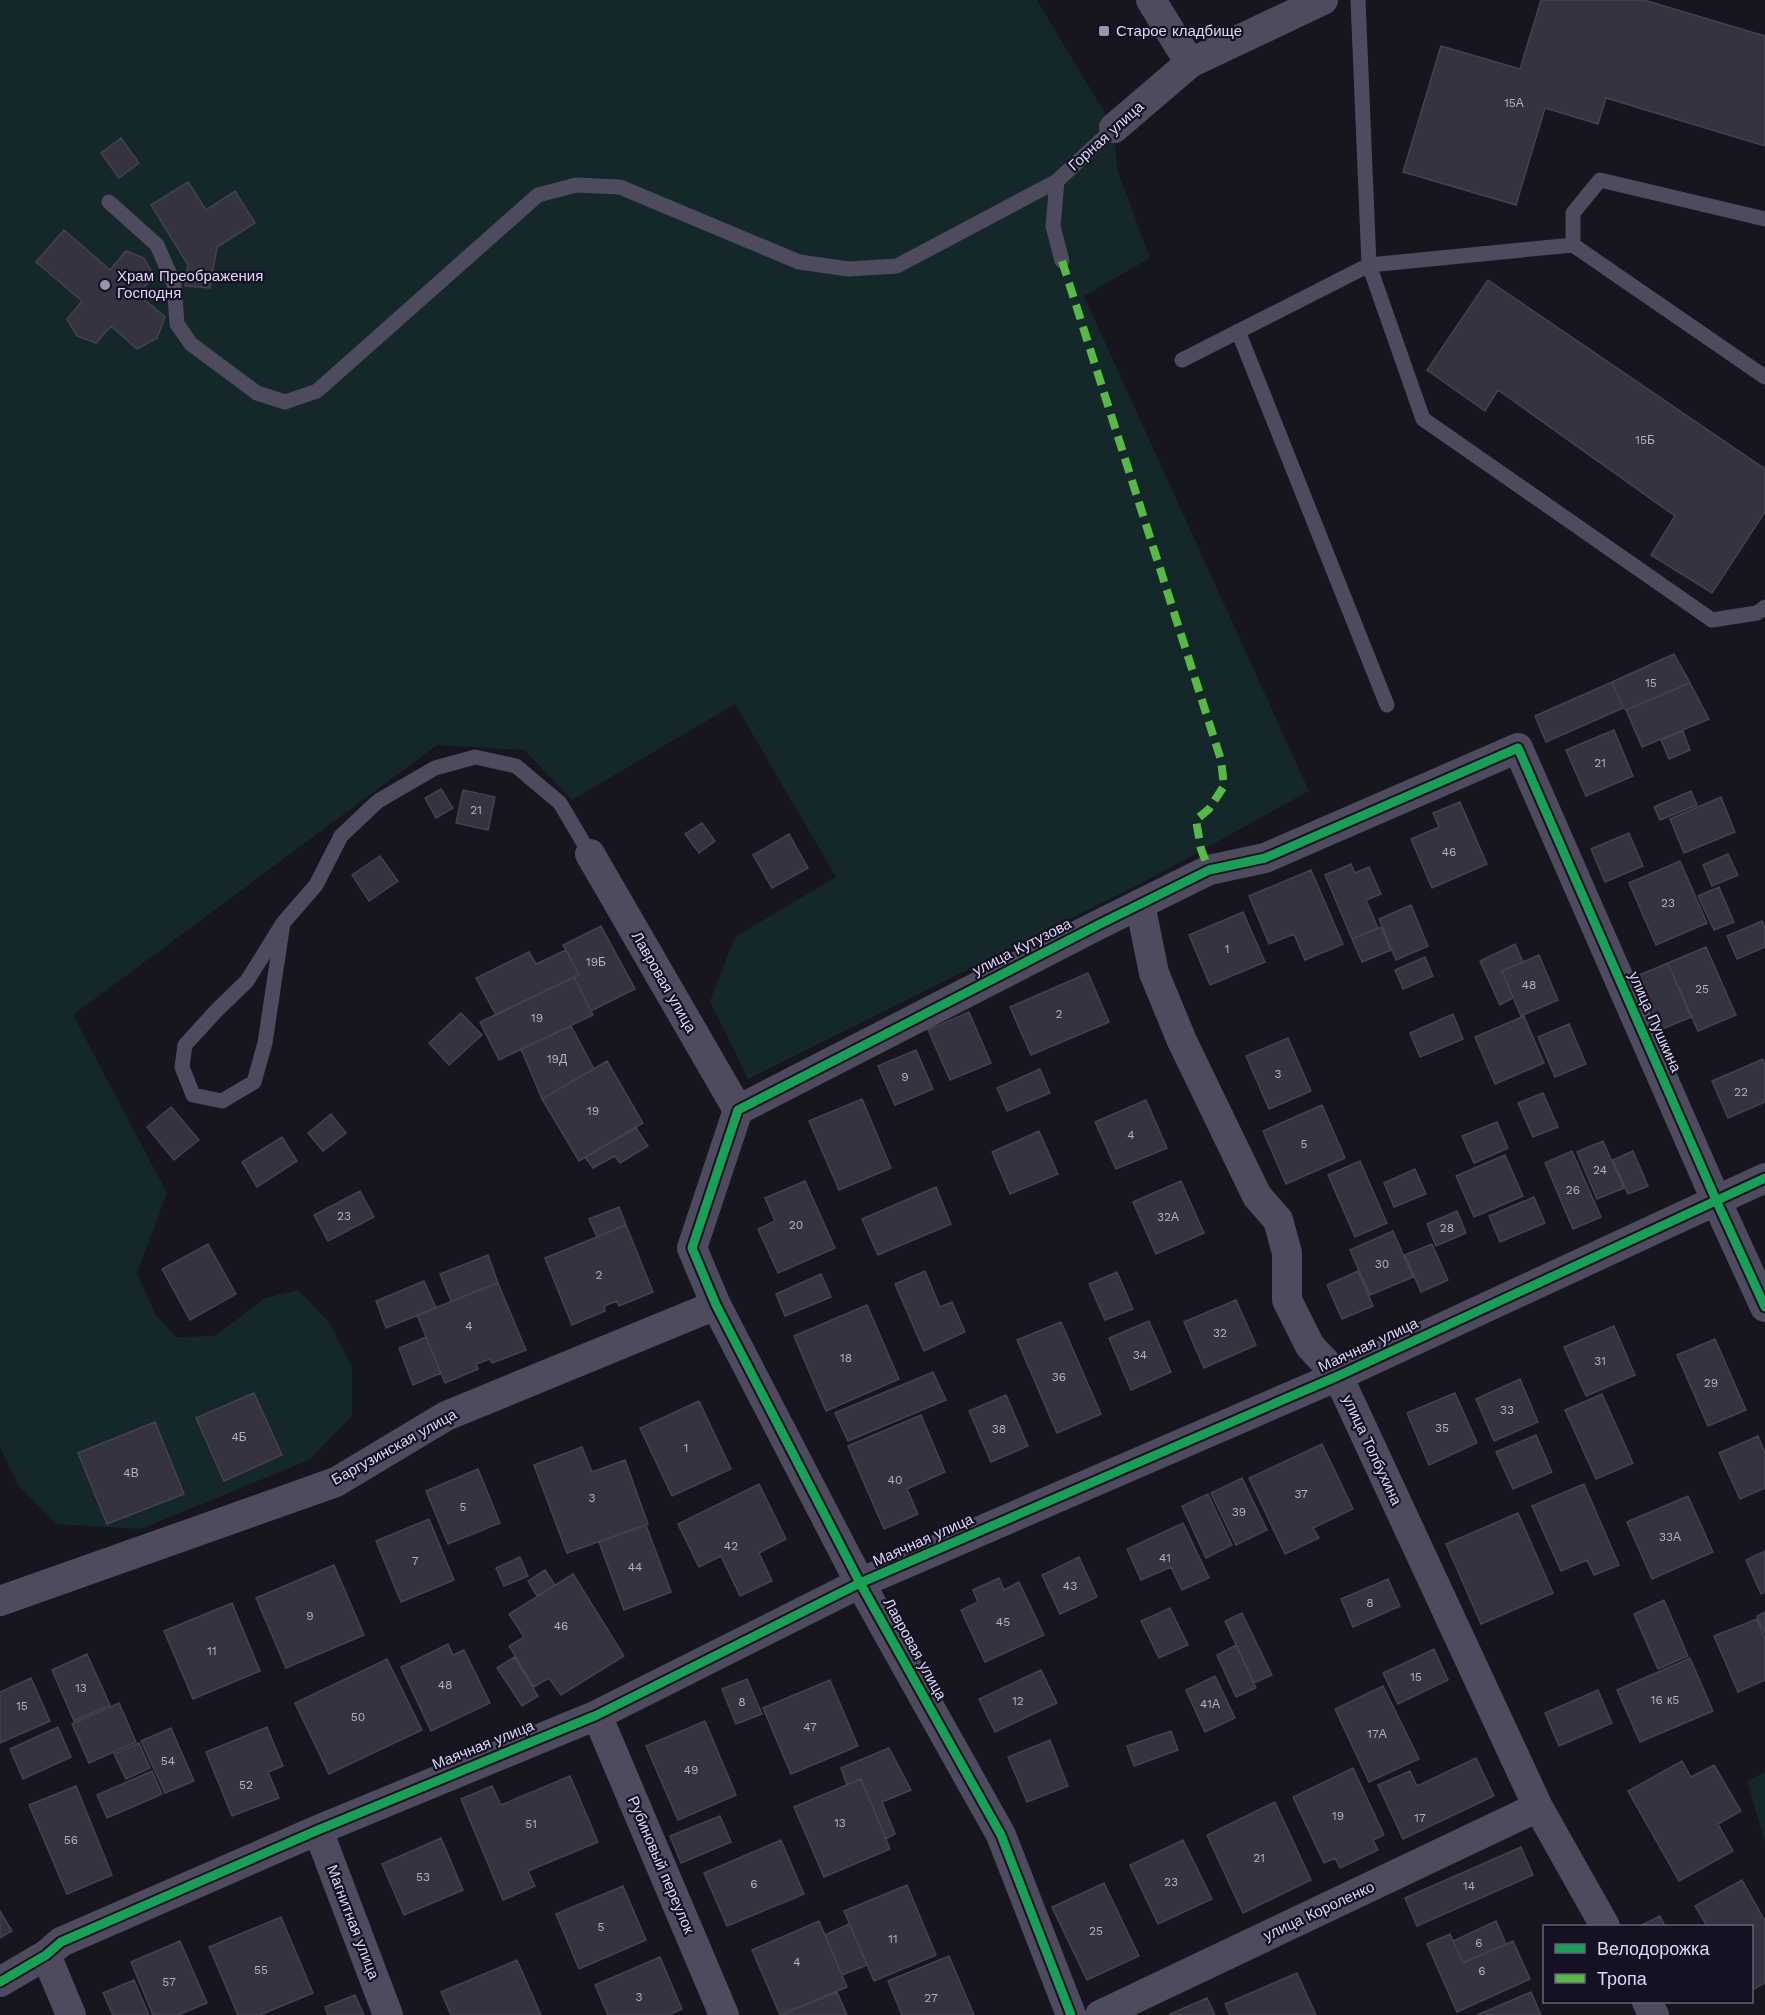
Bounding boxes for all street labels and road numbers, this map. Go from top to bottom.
street label: Горная улица [1065,97,1148,174]
street label: улица Кутузова [970,914,1075,980]
street label: Лавровая улица [628,928,700,1036]
street label: улица Пушкина [1625,969,1686,1076]
street label: Маячная улица [1315,1314,1421,1376]
street label: улица Толбухина [1339,1392,1406,1508]
street label: Баргузинская улица [328,1405,460,1489]
street label: Маячная улица [870,1510,977,1570]
street label: Лавровая улица [880,1595,951,1704]
street label: Маячная улица [430,1716,537,1774]
street label: Рубиновый переулок [624,1794,698,1937]
street label: Магнитная улица [323,1862,383,1982]
street label: улица Короленко [1261,1877,1377,1945]

